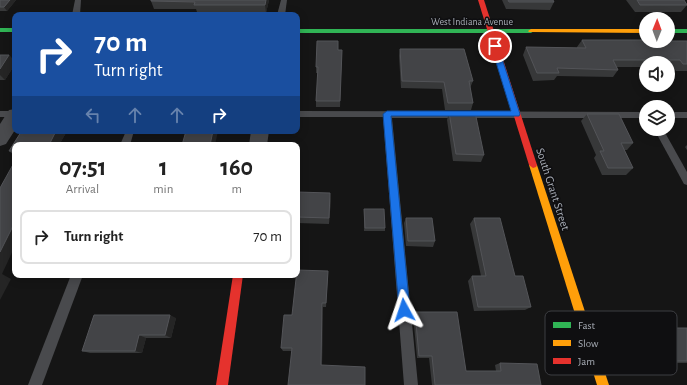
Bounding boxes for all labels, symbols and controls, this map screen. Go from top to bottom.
north arrow [639,12,675,48]
map controls [639,12,675,136]
street label: West Indiana Avenue [431,17,513,27]
icon: right [28,28,80,80]
text: 70 m [94,29,148,57]
pin [478,29,512,63]
icon: arrive [484,35,506,57]
button: sound [639,56,675,92]
text: Turn right [94,62,163,80]
button: layers [639,100,675,136]
icon: left [82,104,104,126]
icon: ahead [124,104,146,126]
icon: ahead [166,104,188,126]
icon: right [208,104,230,126]
street label: South Grant Street [534,146,572,232]
text: 07:51 [59,156,106,180]
text: 1 [159,156,168,180]
text: 160 [220,156,253,180]
text: Arrival [66,183,99,196]
text: min [153,183,173,196]
text: m [232,183,242,196]
icon: right [30,226,52,248]
text: Turn right [64,229,123,244]
text: 70 m [253,229,282,244]
position arrow [383,289,425,331]
legend [545,311,677,375]
text: Fast [578,320,596,331]
text: Slow [578,338,599,349]
text: Jam [578,356,595,367]

